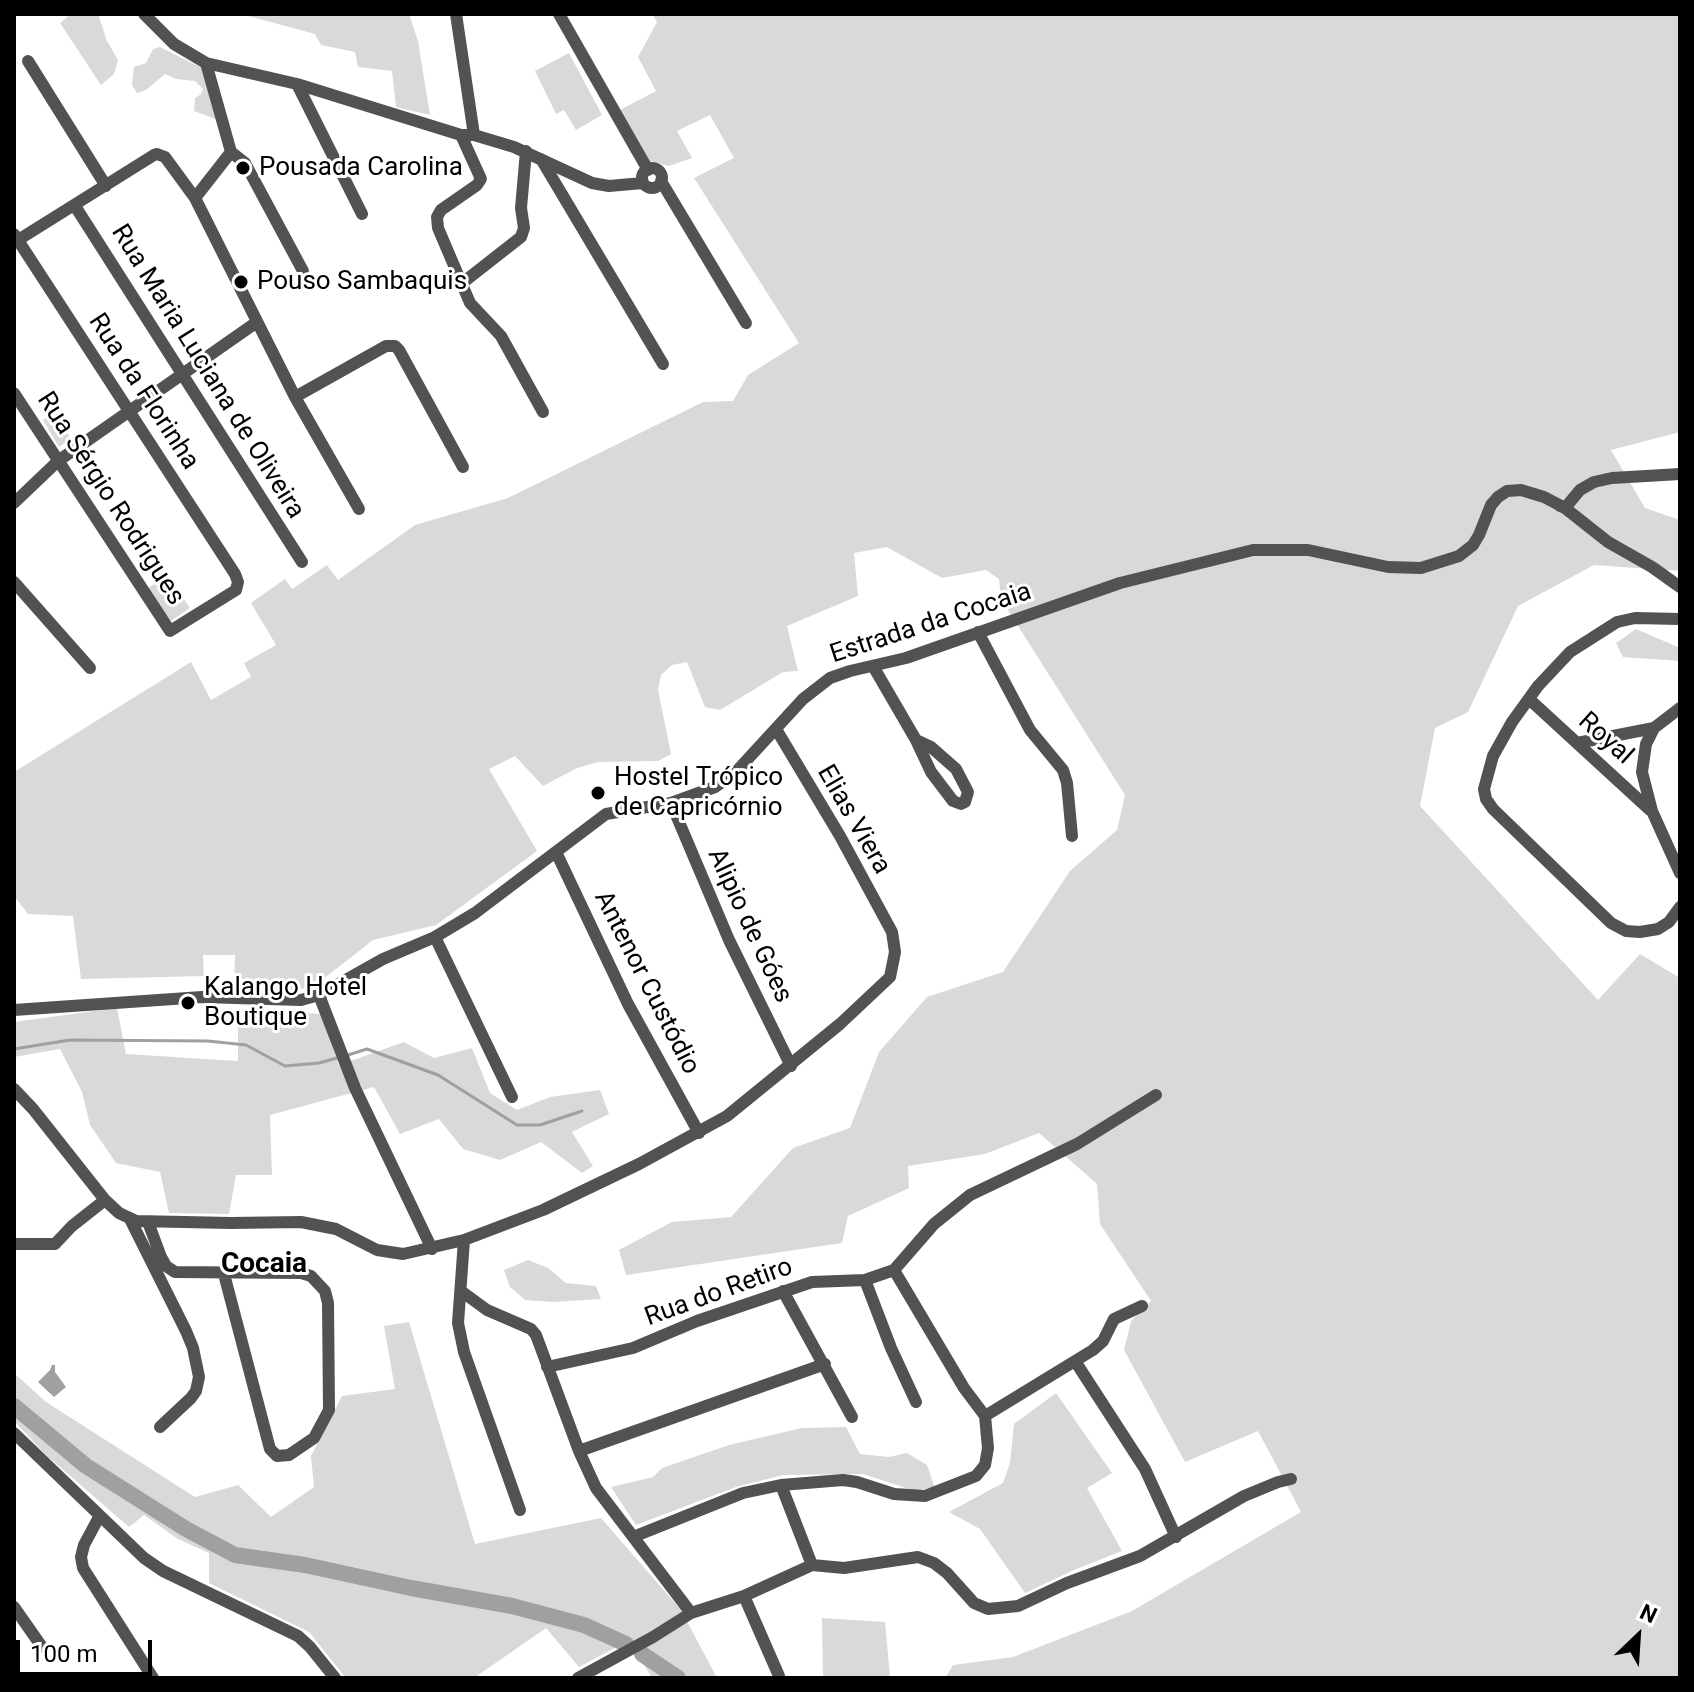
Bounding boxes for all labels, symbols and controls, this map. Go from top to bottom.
place label: Pousada Carolina [259,152,463,184]
marker: Pousada Carolina [234,159,252,177]
street label: Rua Maria Luciana de Oliveira [103,219,311,525]
place label: Pouso Sambaquis [257,266,467,298]
marker: Pouso Sambaquis [232,273,250,291]
street label: Rua da Florinha [81,308,205,476]
street label: Rua Sérgio Rodrigues [29,387,191,611]
street label: Estrada da Cocaia [826,577,1036,671]
street label: Royal [1571,706,1639,772]
street label: Elias Viera [809,760,897,880]
place label: Hostel Trópico de Capricórnio [614,762,783,824]
marker: Hostel Trópico de Capricórnio [589,784,607,802]
street label: Alipio de Góes [700,844,798,1008]
street label: Antenor Custódio [586,886,706,1080]
place label: Kalango Hotel Boutique [204,972,367,1034]
marker: Kalango Hotel Boutique [179,994,197,1012]
district label: Cocaia [221,1248,307,1282]
street label: Rua do Retiro [641,1252,797,1334]
north arrow [1598,1596,1678,1676]
text: N [1636,1599,1661,1628]
scale bar [20,1624,156,1674]
text: 100 m [30,1640,97,1668]

